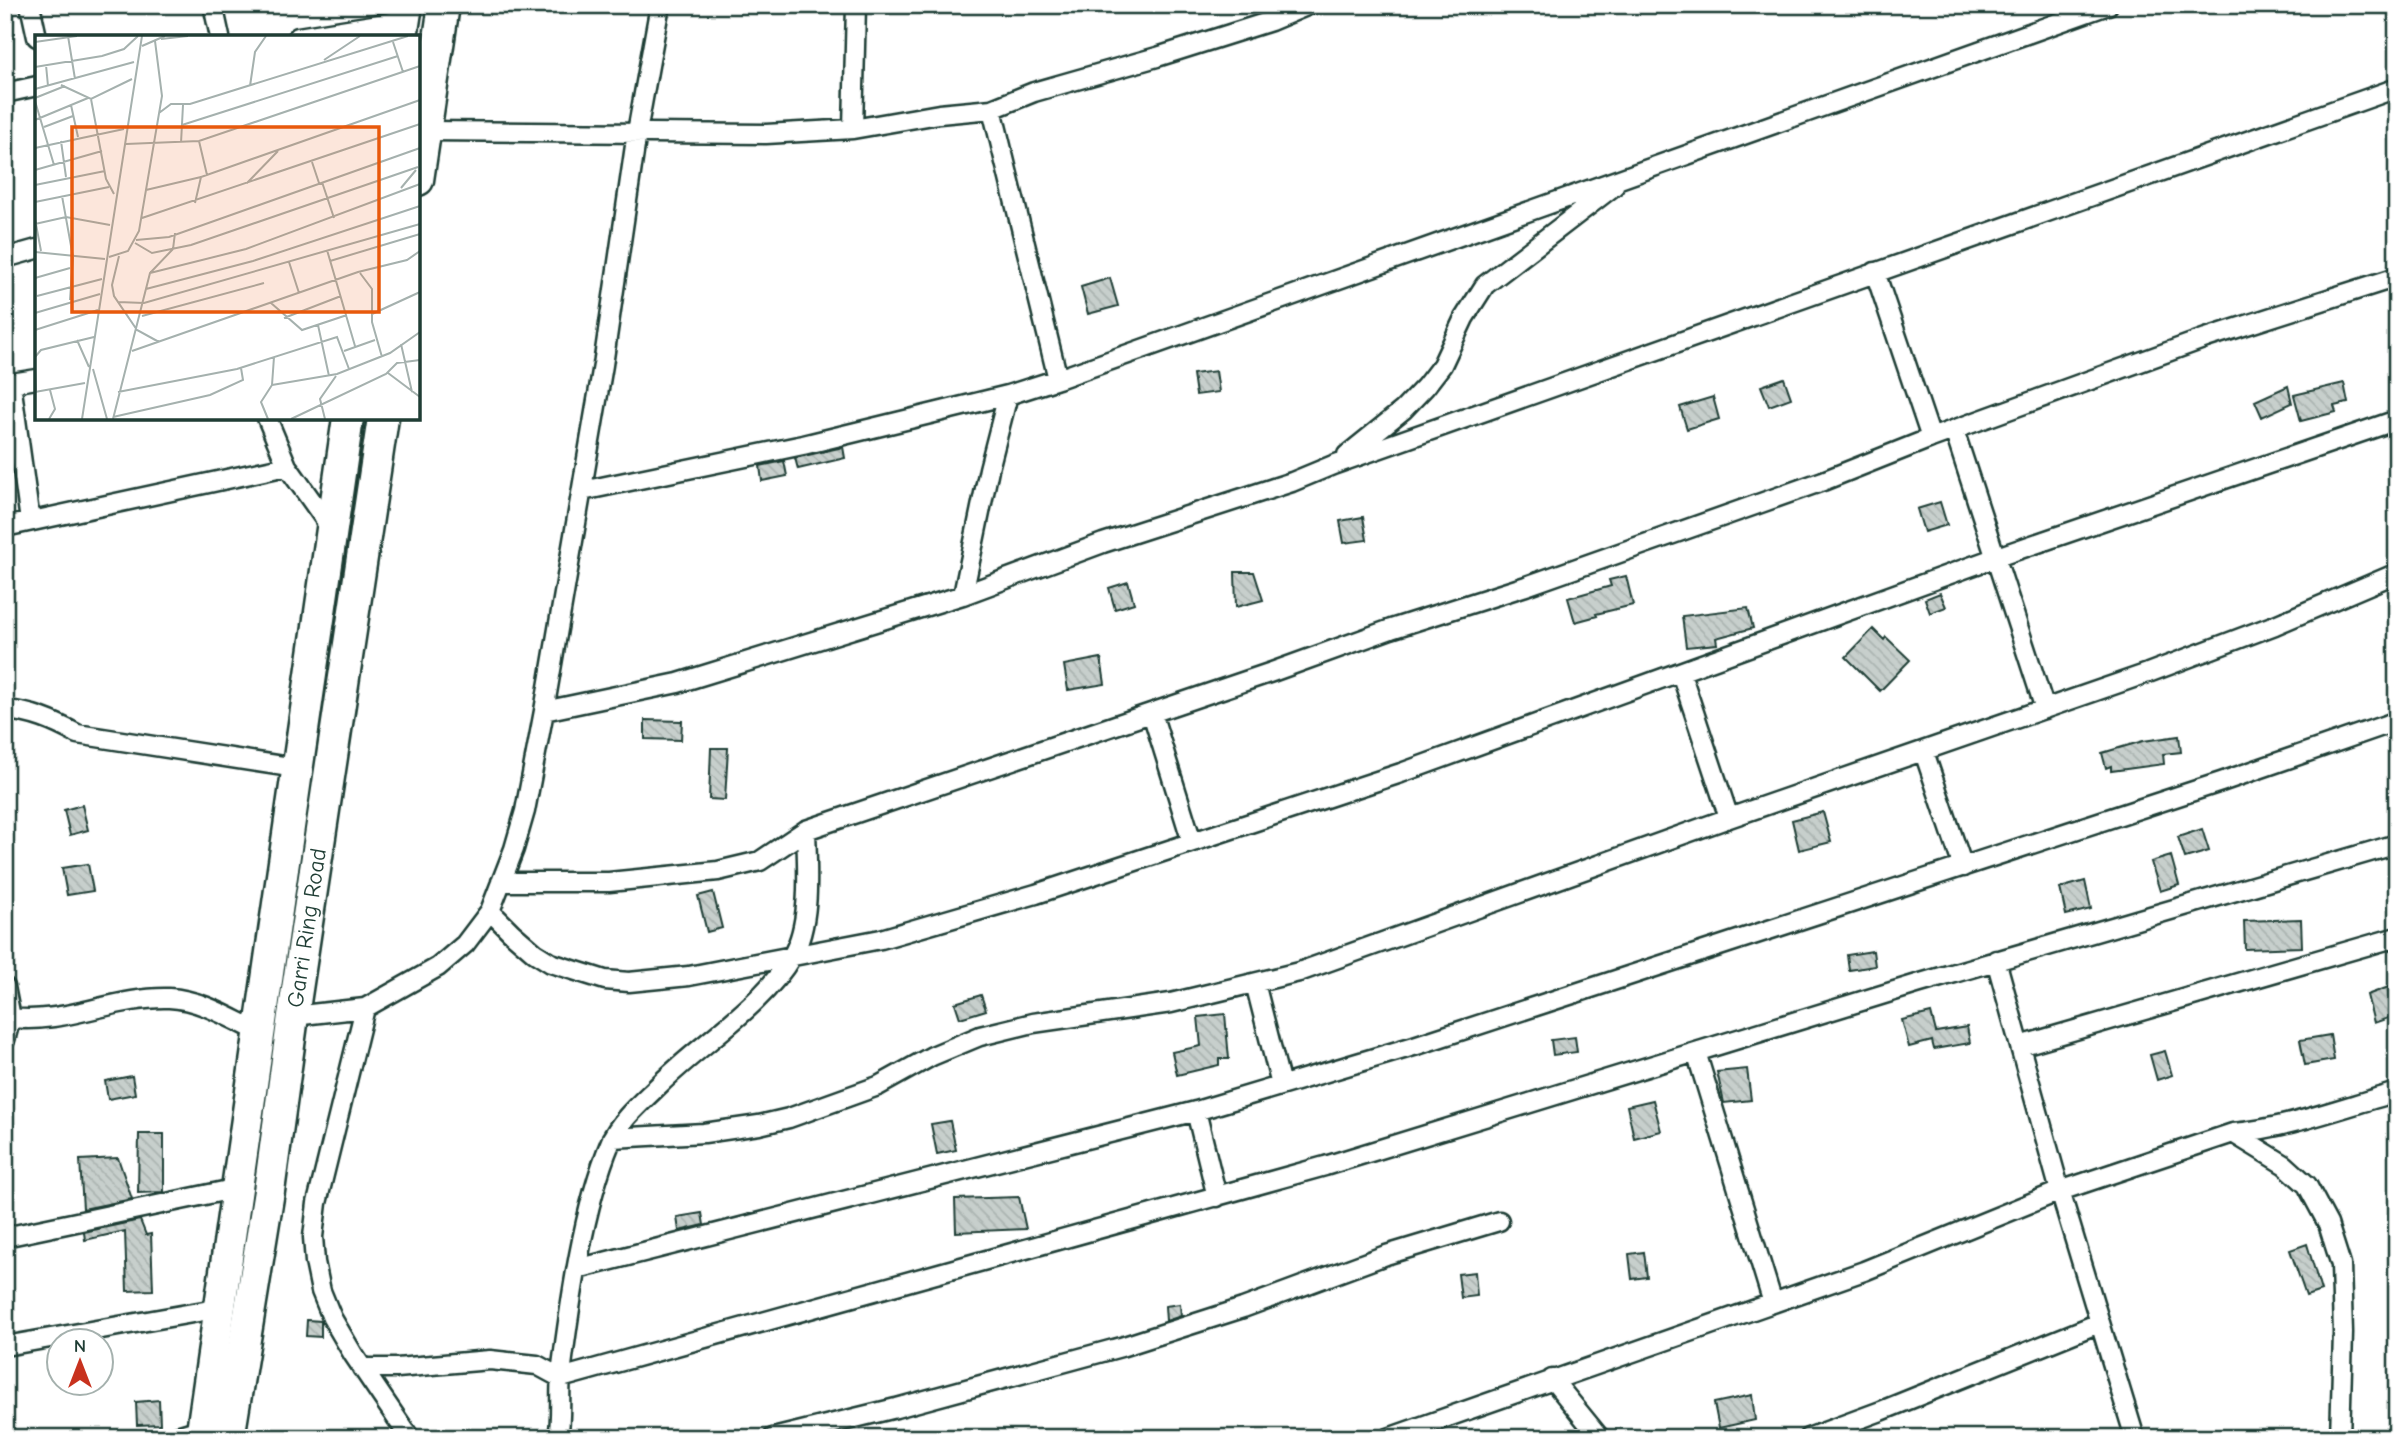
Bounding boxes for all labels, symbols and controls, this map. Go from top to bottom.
inset map [35,35,420,420]
street label: Garri Ring Road [281,846,332,1009]
north arrow [46,1328,116,1398]
text: N [74,1335,86,1357]

